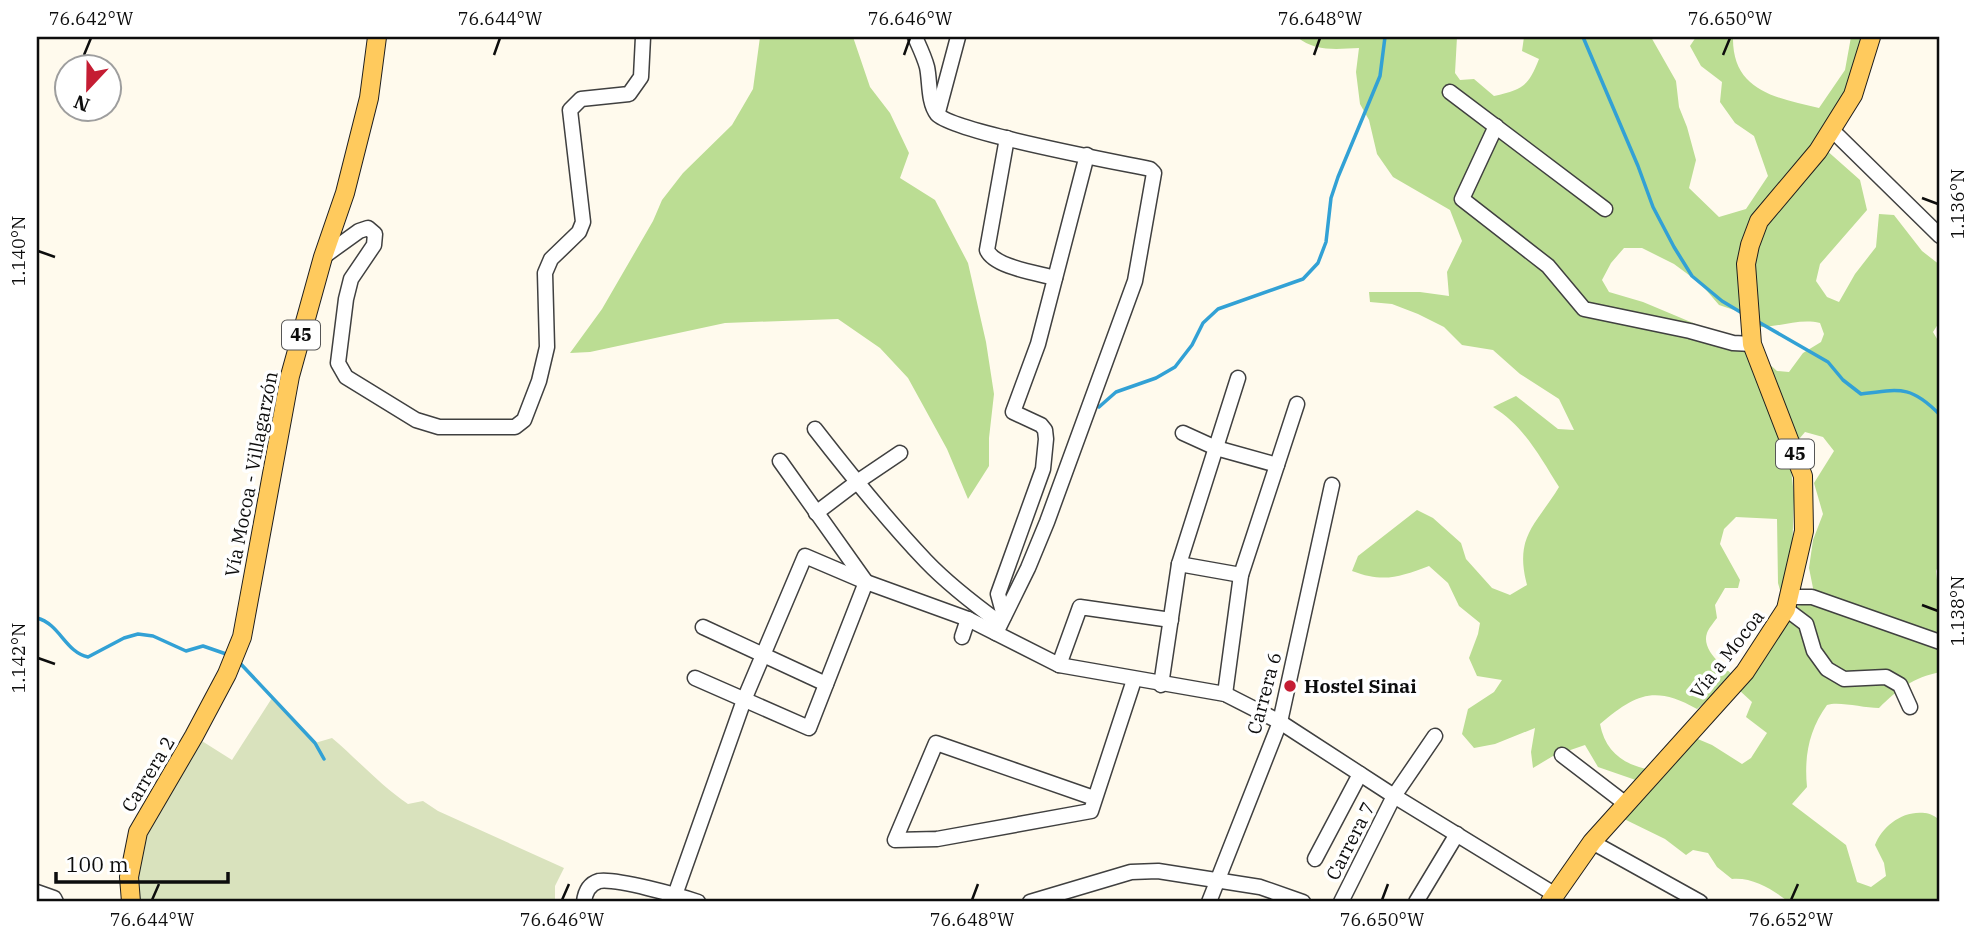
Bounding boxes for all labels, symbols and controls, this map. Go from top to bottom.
text: 76.642°W [49,7,134,30]
text: 76.644°W [458,7,543,30]
text: 76.646°W [868,7,953,30]
text: 76.648°W [1278,7,1363,30]
text: 76.650°W [1688,7,1773,30]
north arrow [52,52,122,122]
text: N [70,90,93,118]
text: 1.136°N [1946,169,1969,239]
text: 1.140°N [7,216,30,286]
road number: 45 [282,320,320,349]
street label: Vía Mocoa - Villagarzón [219,369,283,579]
road number: 45 [1776,440,1814,468]
text: 1.138°N [1946,576,1969,646]
street label: Vía a Mocoa [1685,605,1769,703]
text: 1.142°N [7,623,30,693]
street label: Carrera 6 [1242,649,1286,737]
place label: Hostel Sinai [1304,674,1417,698]
marker: Hostel Sinai [1282,678,1298,694]
street label: Carrera 2 [116,732,180,816]
street label: Carrera 7 [1320,798,1380,884]
scale bar [56,841,228,885]
text: 100 m [66,850,129,878]
text: 76.644°W [110,908,195,931]
text: 76.646°W [520,908,605,931]
text: 76.648°W [930,908,1015,931]
text: 76.650°W [1340,908,1425,931]
text: 76.652°W [1749,908,1834,931]

